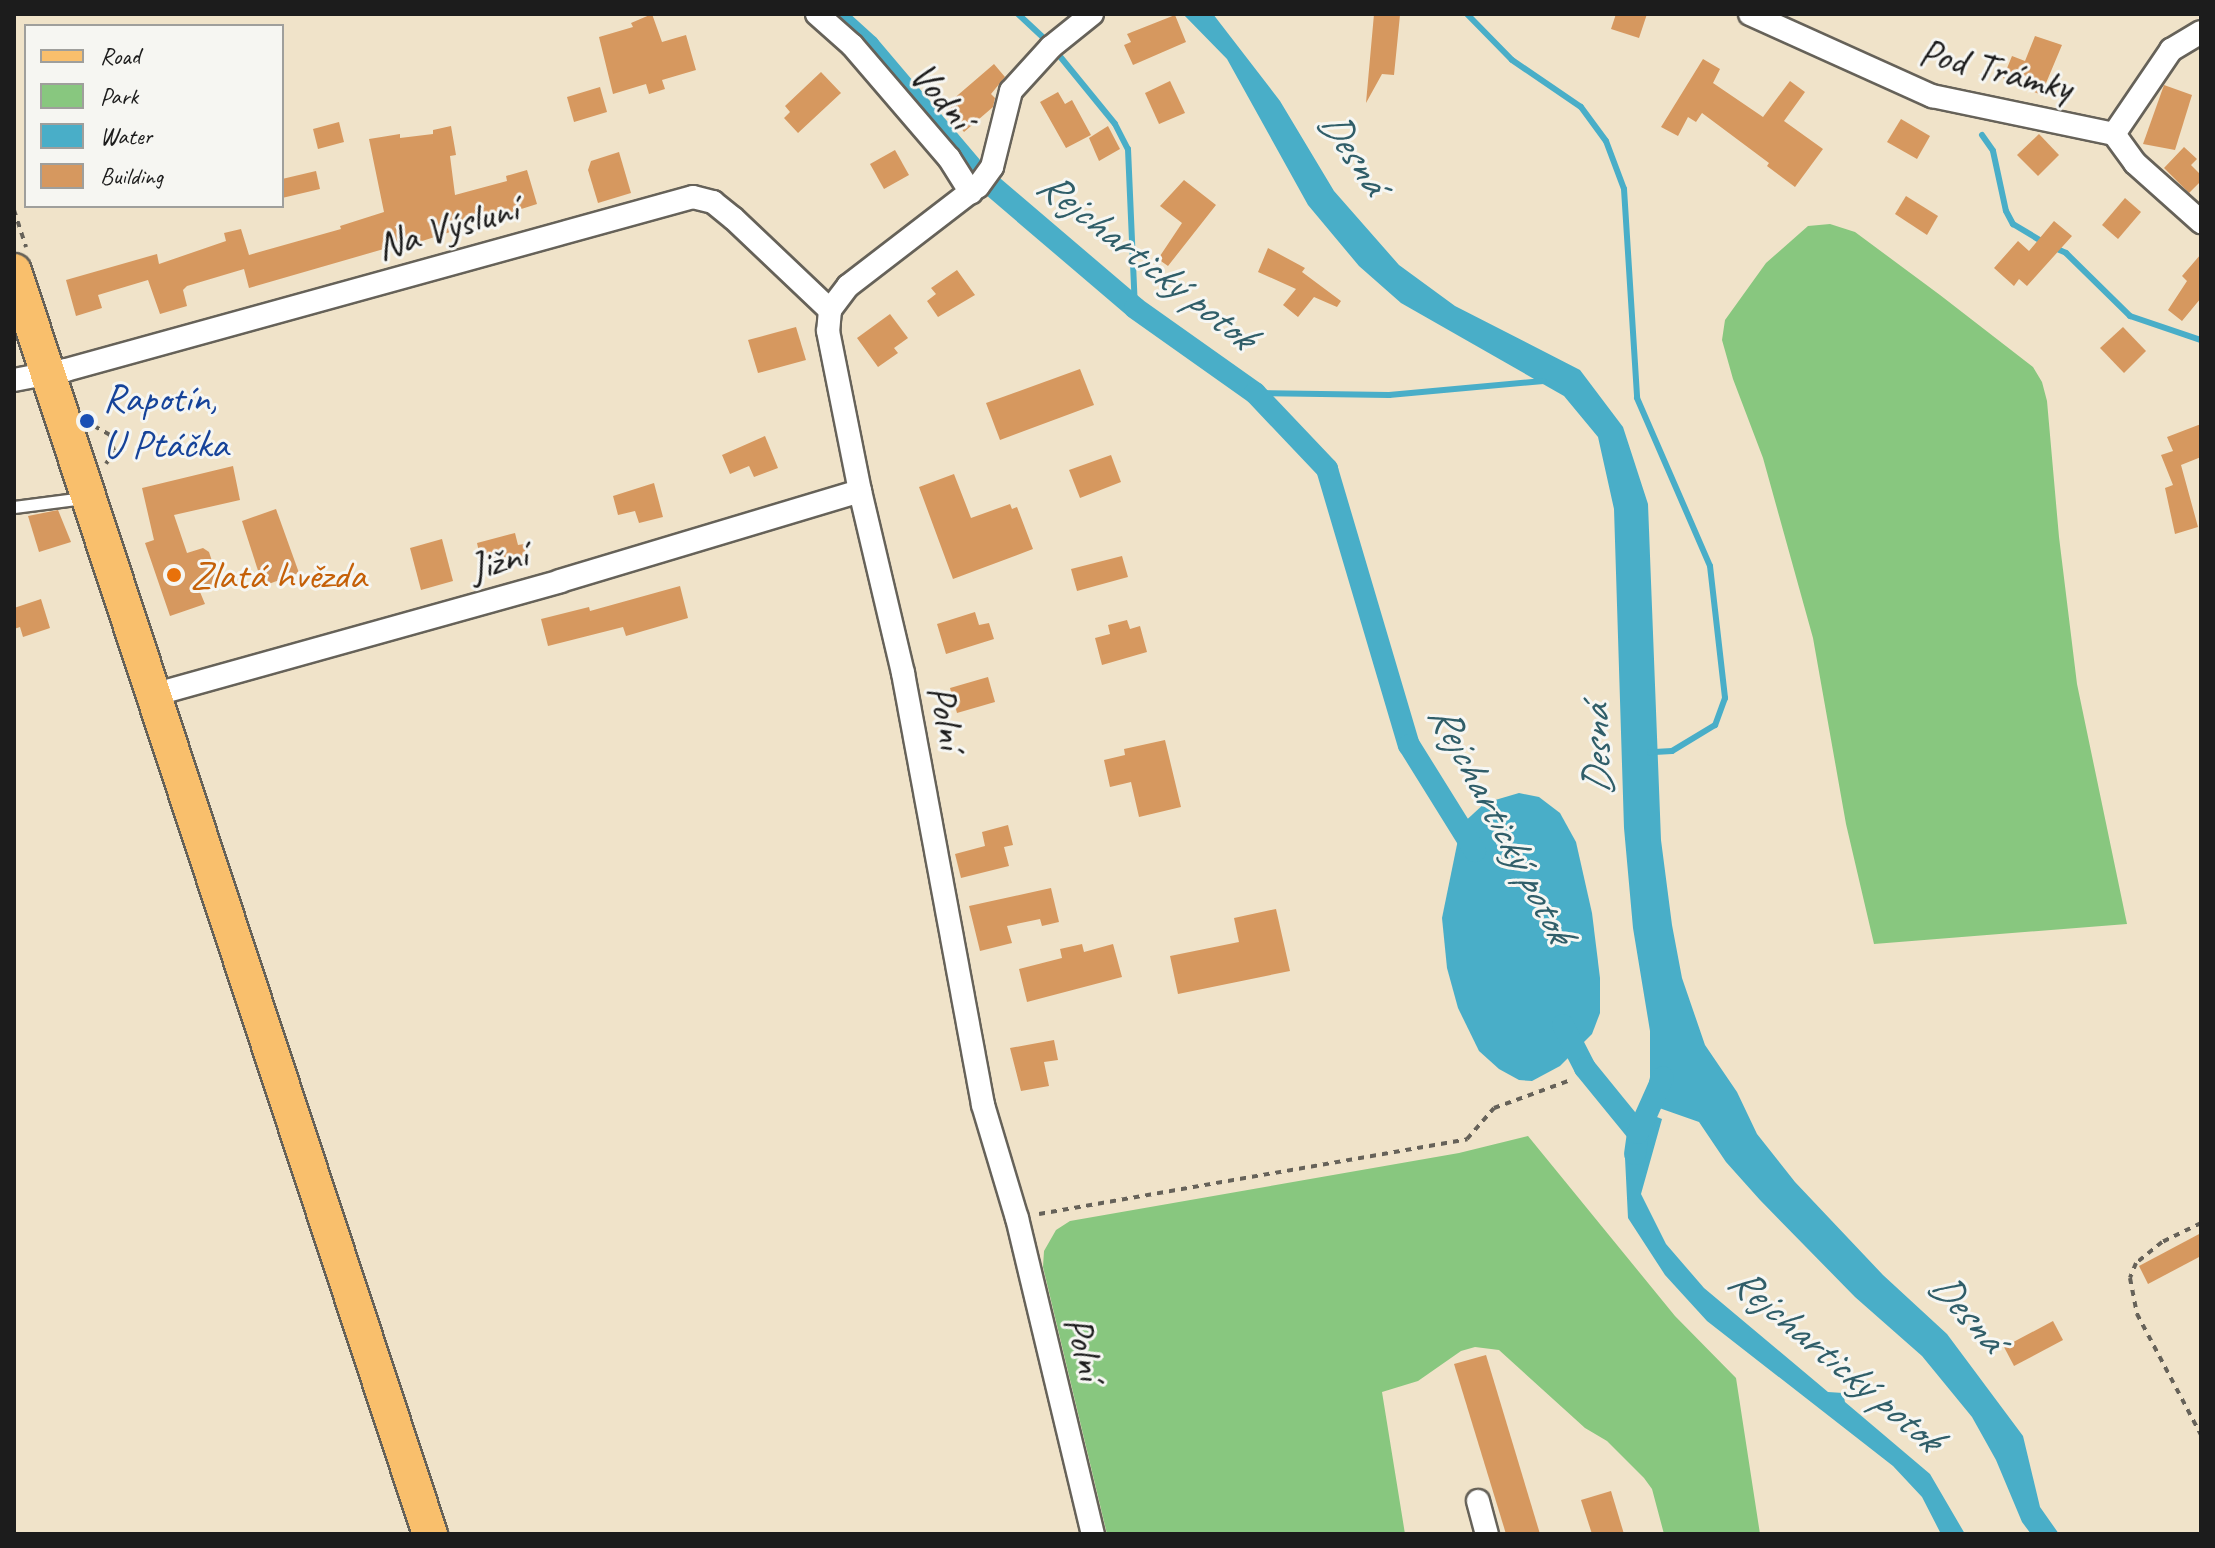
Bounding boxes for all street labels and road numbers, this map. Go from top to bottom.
street label: Pod Trámky [1915,27,2077,111]
street label: Vodní [900,51,984,139]
street label: Na Výsluní [371,184,523,270]
street label: Jižní [463,530,533,592]
street label: Polní [917,681,977,753]
street label: Polní [1054,1311,1116,1385]

